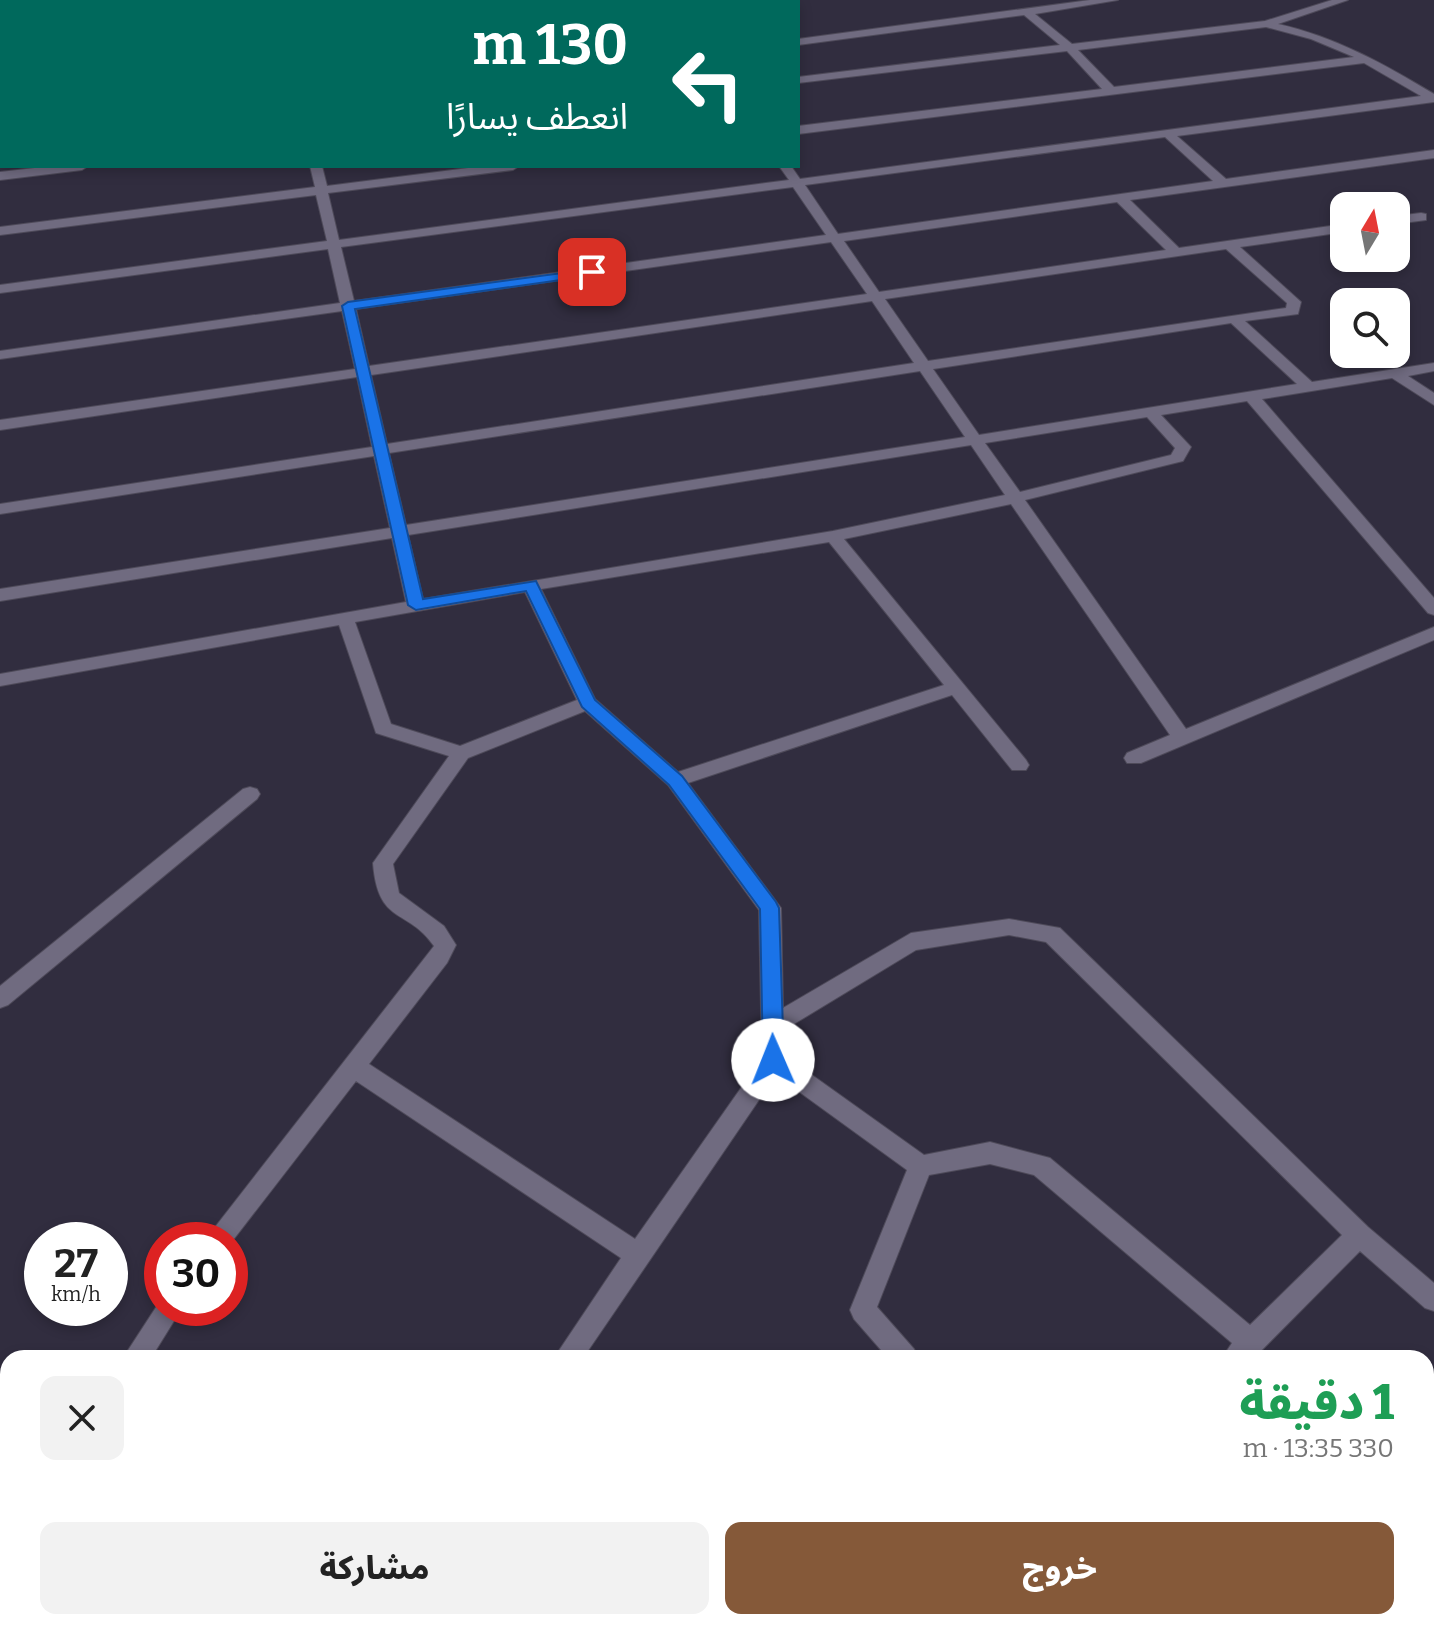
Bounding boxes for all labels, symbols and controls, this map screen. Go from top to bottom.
text: 130 m [472,12,628,79]
icon: left [656,32,760,136]
text: انعطف يسارًا [446,95,628,139]
north arrow [1330,192,1410,272]
map controls [1330,192,1410,368]
pin [558,238,626,306]
icon: arrive [570,250,614,294]
button: search [1330,288,1410,368]
position arrow [731,1018,815,1102]
speed limit sign: 30 [144,1222,248,1326]
text: 27 [54,1240,98,1288]
text: km/h [51,1282,101,1306]
text: 1 دقيقة [1239,1374,1394,1432]
button: close [40,1376,124,1460]
text: 330 m · 13:35 [1243,1433,1394,1464]
button: مشاركة [40,1522,709,1614]
button: خروج [725,1522,1394,1614]

